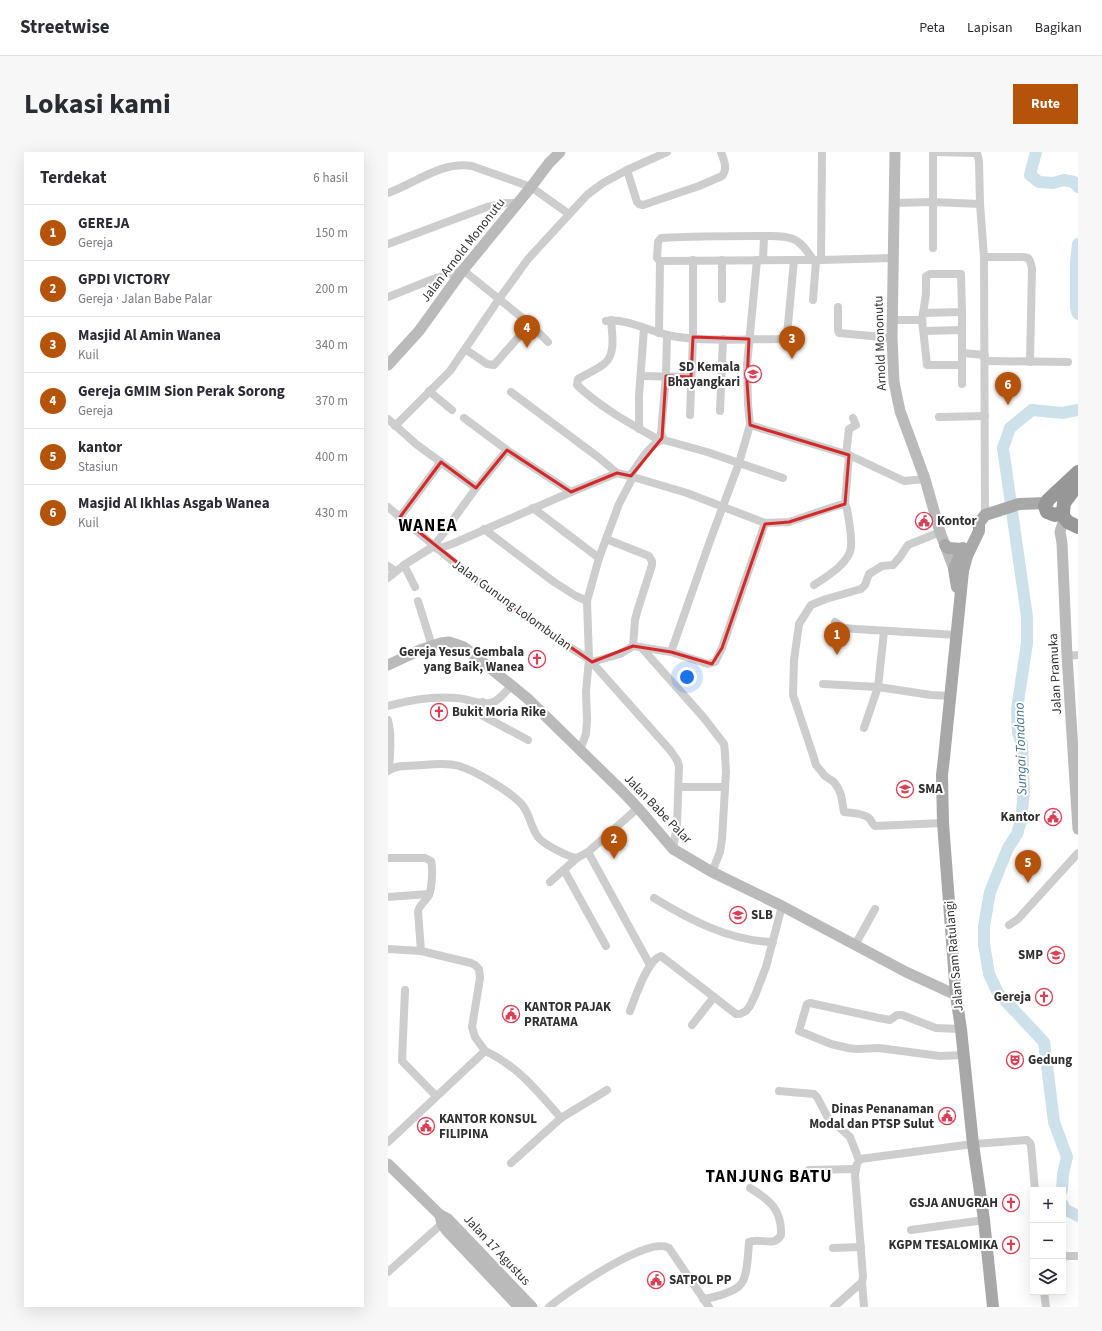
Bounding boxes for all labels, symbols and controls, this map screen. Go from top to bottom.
text: Streetwise [20,14,110,41]
text: Peta [919,18,945,38]
text: Lapisan [967,18,1013,38]
text: Bagikan [1035,18,1082,38]
text: Lokasi kami [24,84,171,124]
button: Rute [1013,84,1078,124]
text: Terdekat [40,166,106,190]
text: 6 hasil [313,169,348,187]
street label: Jalan Arnold Mononutu [417,194,509,306]
text: GEREJA [78,213,129,234]
text: 1 [50,224,56,242]
text: 150 m [315,224,348,242]
text: Gereja [78,234,113,252]
text: GPDI VICTORY [78,269,170,290]
text: 2 [50,280,56,298]
text: 200 m [315,280,348,298]
text: Gereja · Jalan Babe Palar [78,290,212,308]
street label: Arnold Mononutu [869,295,891,391]
pin: 4 [514,315,540,348]
text: Masjid Al Amin Wanea [78,325,221,346]
pin: 3 [779,326,805,359]
text: 3 [50,336,56,354]
text: 340 m [315,336,348,354]
text: Kuil [78,346,99,364]
place label: SD Kemala Bhayangkari [668,358,740,391]
school or university icon: SD Kemala Bhayangkari [743,364,763,384]
pin: 6 [995,372,1021,405]
text: Gereja GMIM Sion Perak Sorong [78,381,285,402]
text: 4 [50,392,56,410]
text: 370 m [315,392,348,410]
text: Gereja [78,402,113,420]
text: kantor [78,437,122,458]
text: 5 [50,448,56,466]
text: 400 m [315,448,348,466]
text: Stasiun [78,458,118,476]
text: Masjid Al Ikhlas Asgab Wanea [78,493,270,514]
text: 6 [50,504,56,522]
text: 430 m [315,504,348,522]
public building icon: Kontor [914,511,934,531]
place label: Kontor [937,512,977,530]
text: Kuil [78,514,99,532]
district label: WANEA [399,514,457,538]
street label: Jalan Gunung Lolombulan [449,556,575,654]
pin: 1 [824,622,850,655]
street label: Jalan Pramuka [1044,633,1066,715]
place label: Gereja Yesus Gembala yang Baik, Wanea [399,643,524,676]
church icon: Gereja Yesus Gembala yang Baik, Wanea [527,649,547,669]
your location [677,667,697,687]
church icon: Bukit Moria Rike [429,702,449,722]
water label: Sungai Tondano [1009,702,1033,796]
place label: Bukit Moria Rike [452,703,546,721]
street label: Jalan Babe Palar [620,770,696,848]
school or university icon: SMA [895,779,915,799]
place label: SMA [918,780,943,798]
public building icon: Kantor [1043,807,1063,827]
place label: Kantor [1001,808,1041,826]
pin: 2 [601,826,627,859]
pin: 5 [1015,850,1041,883]
street label: Jalan Sam Ratulangi [940,900,968,1012]
school or university icon: SLB [728,905,748,925]
place label: SLB [751,906,773,924]
school or university icon: SMP [1046,945,1066,965]
place label: SMP [1018,946,1043,964]
church icon: Gereja [1034,987,1054,1007]
place label: Gereja [994,988,1031,1006]
place label: KANTOR PAJAK PRATAMA [524,998,612,1031]
public building icon: KANTOR PAJAK PRATAMA [501,1004,521,1024]
theatre icon: Gedung [1005,1050,1025,1070]
place label: Gedung [1028,1051,1072,1069]
place label: Dinas Penanaman Modal dan PTSP Sulut [809,1100,934,1133]
public building icon: Dinas Penanaman Modal dan PTSP Sulut [937,1106,957,1126]
place label: KANTOR KONSUL FILIPINA [439,1110,537,1143]
public building icon: KANTOR KONSUL FILIPINA [416,1116,436,1136]
district label: TANJUNG BATU [706,1165,832,1189]
map controls [1030,1187,1066,1295]
button: + [1030,1187,1066,1223]
church icon: GSJA ANUGRAH [1001,1193,1021,1213]
place label: GSJA ANUGRAH [909,1194,998,1212]
street label: Jalan 17 Agustus [459,1211,535,1290]
button: − [1030,1223,1066,1259]
church icon: KGPM TESALOMIKA [1001,1235,1021,1255]
place label: KGPM TESALOMIKA [889,1236,999,1254]
button: layers [1030,1259,1066,1295]
public building icon: SATPOL PP [646,1270,666,1290]
place label: SATPOL PP [669,1271,732,1289]

